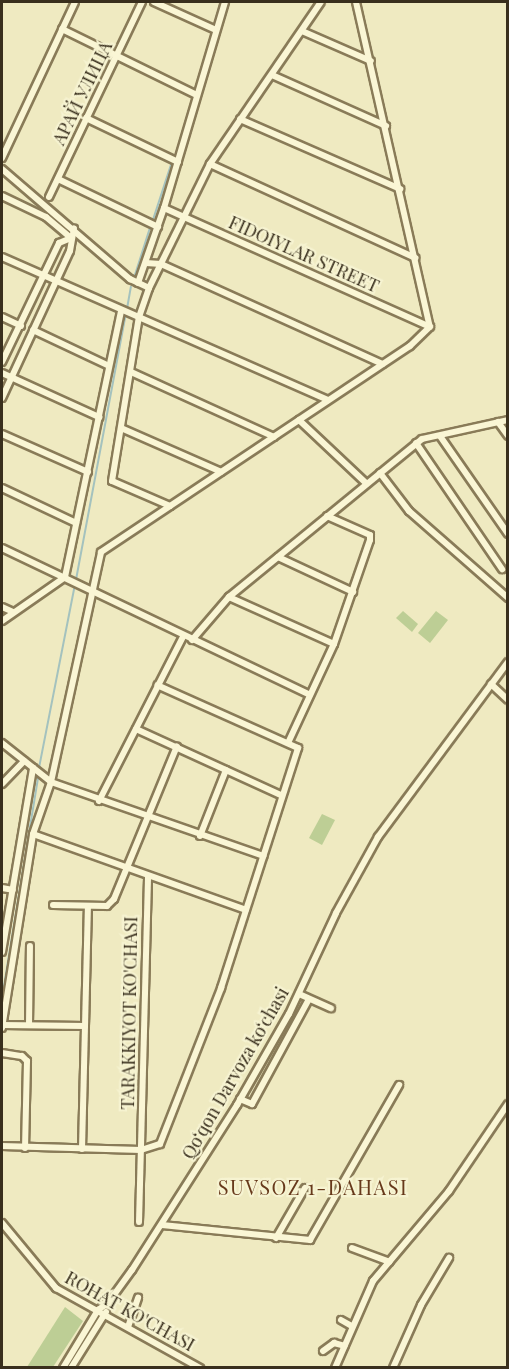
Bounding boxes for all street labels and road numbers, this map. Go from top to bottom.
street label: АРАЙ УЛИЦА [48,38,116,148]
street label: FIDOIYLAR STREET [225,211,383,297]
street label: TARAKKIYOT KO'CHASI [117,916,141,1110]
street label: Qoʻqon Darvoza koʻchasi [177,983,293,1163]
street label: ROHAT KO'CHASI [61,1266,199,1356]

